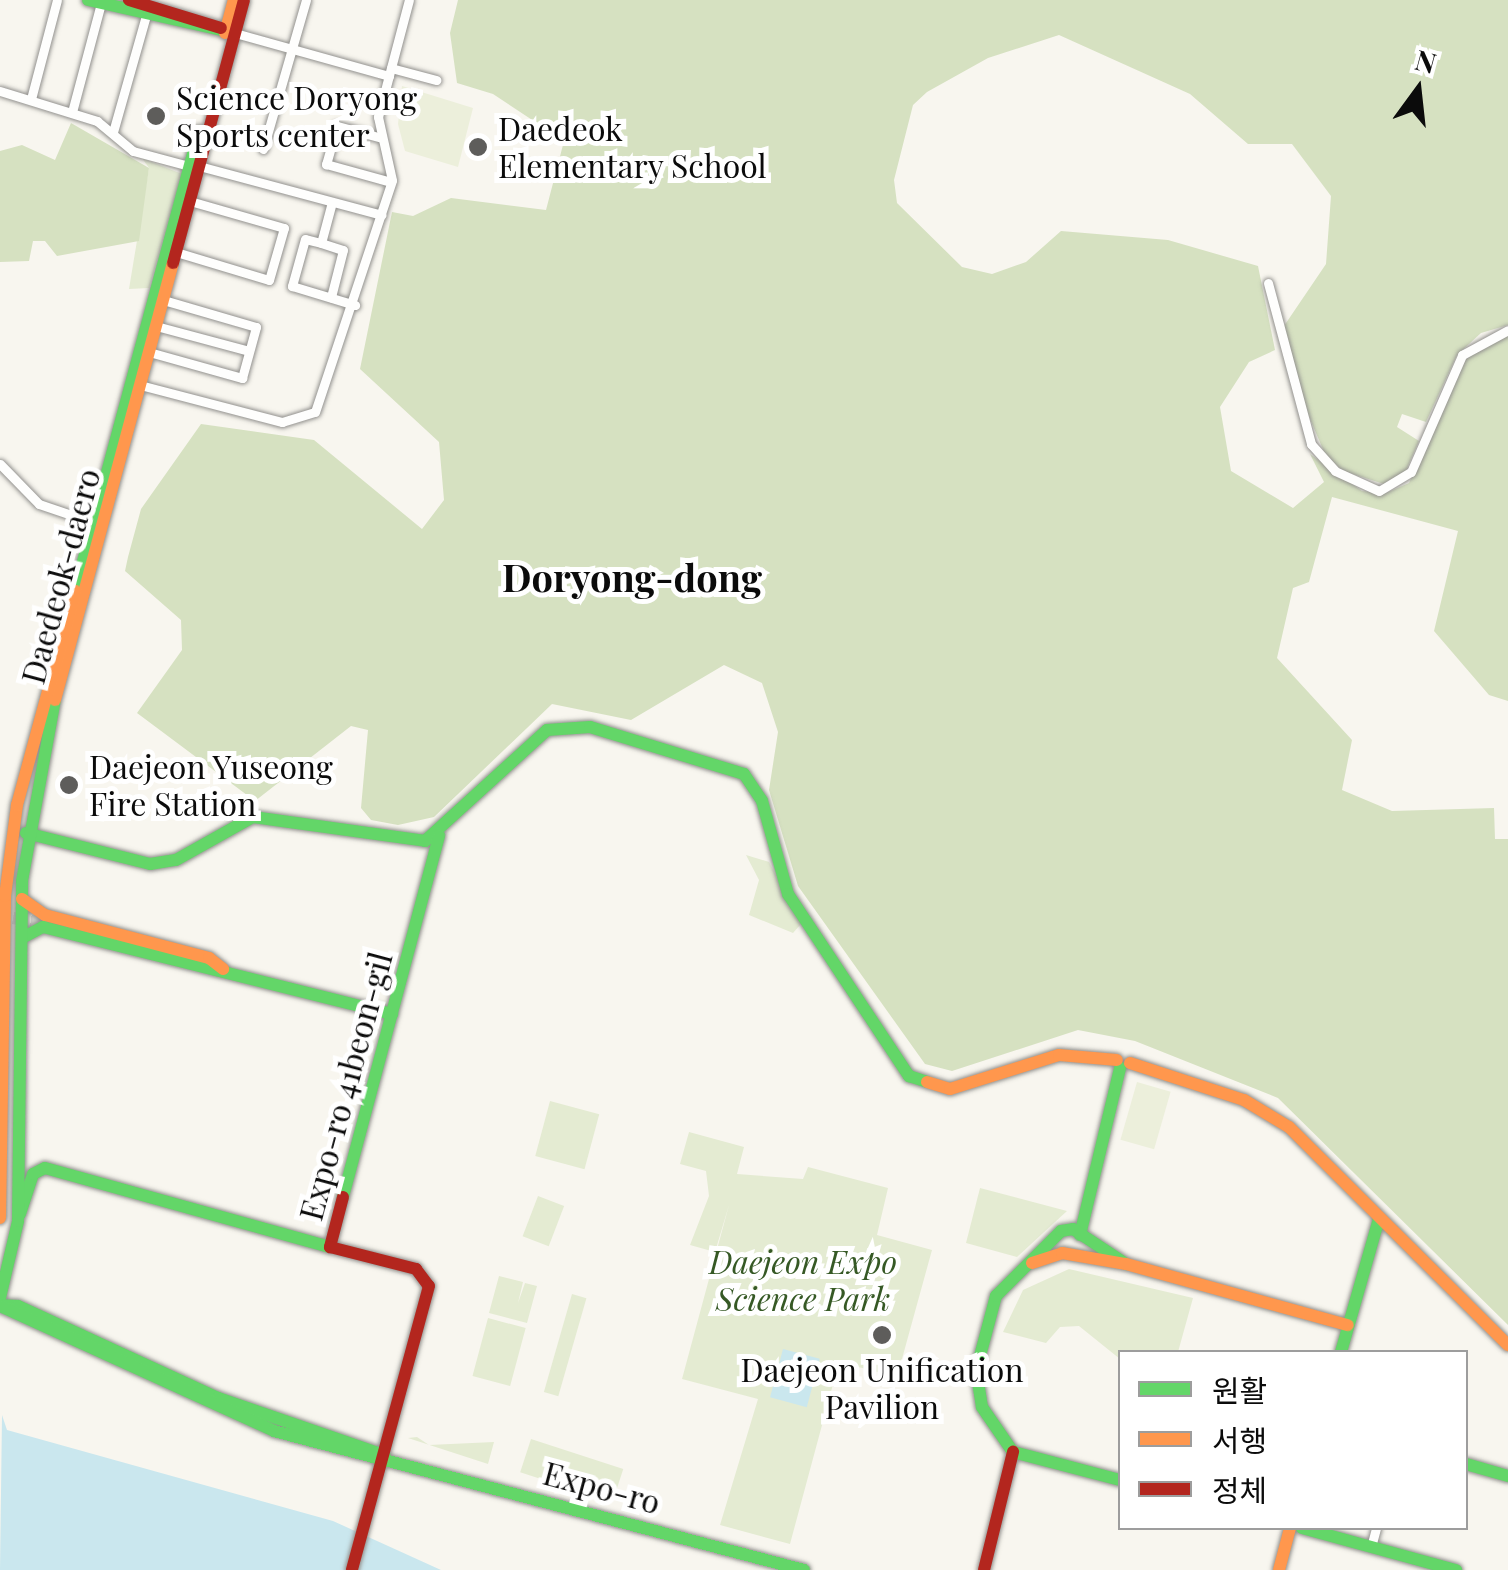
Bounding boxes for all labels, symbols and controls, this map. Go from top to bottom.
north arrow [1368,40,1468,140]
text: N [1411,40,1440,81]
place label: Science Doryong Sports center [176,79,417,154]
marker: Science Doryong Sports center [145,105,167,127]
place label: Daedeok Elementary School [498,110,767,185]
marker: Daedeok Elementary School [467,136,489,158]
street label: Daedeok-daero [13,464,107,688]
district label: Doryong-dong [502,554,762,600]
place label: Daejeon Yuseong Fire Station [89,748,334,823]
marker: Daejeon Yuseong Fire Station [58,774,80,796]
street label: Expo-ro 41beon-gil [291,947,399,1225]
park label: Daejeon Expo Science Park [709,1243,897,1318]
marker: Daejeon Unification Pavilion [871,1324,893,1346]
legend [1118,1350,1468,1530]
place label: Daejeon Unification Pavilion [741,1351,1023,1426]
text: 원활 [1212,1370,1267,1410]
text: 서행 [1212,1420,1267,1460]
street label: Expo-ro [539,1453,665,1521]
text: 정체 [1212,1470,1267,1510]

